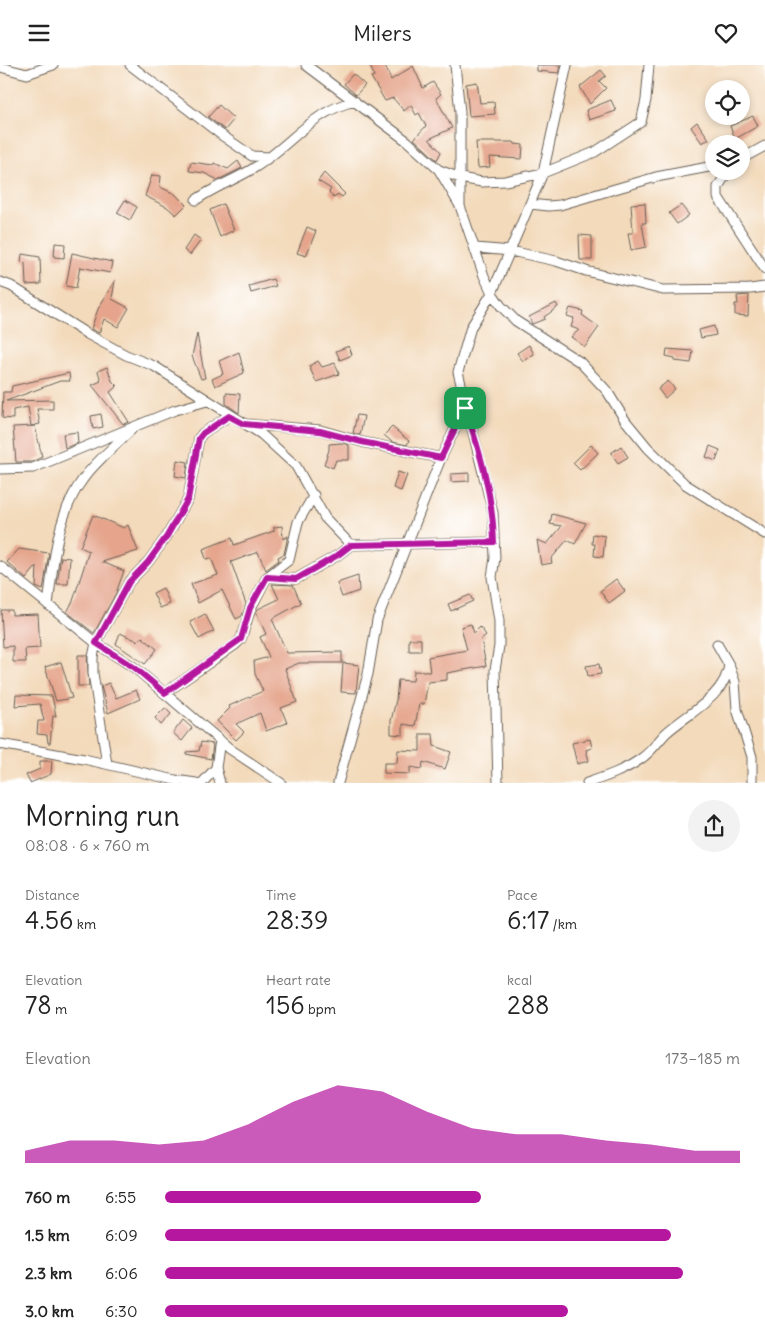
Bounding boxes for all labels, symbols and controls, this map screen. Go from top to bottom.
icon: menu [25,19,53,47]
text: Milers [353,19,412,47]
icon: heart [712,19,740,47]
map controls [705,80,750,180]
button: locate [705,80,750,125]
button: layers [705,135,750,180]
pin [444,387,486,429]
icon: arrive [451,394,479,422]
text: Morning run [25,798,180,834]
button: share [688,800,740,852]
text: 08:08 · 6 × 760 m [25,835,149,855]
text: Distance [25,886,80,904]
text: Time [266,886,296,904]
text: Pace [507,886,537,904]
text: 4.56 [25,904,73,936]
text: 28:39 [266,904,328,936]
text: 6:17 [507,904,549,936]
text: km [73,915,96,933]
text: /km [549,915,577,933]
text: Elevation [25,971,82,989]
text: Heart rate [266,971,331,989]
text: kcal [507,971,532,989]
text: 78 [25,989,52,1021]
text: 156 [266,989,305,1021]
text: 288 [507,989,550,1021]
text: m [52,1000,67,1018]
text: bpm [305,1000,336,1018]
text: Elevation [25,1048,91,1068]
text: 173–185 m [665,1048,740,1068]
text: 760 m [25,1187,70,1207]
text: 6:55 [105,1187,136,1207]
text: 1.5 km [25,1225,70,1245]
text: 6:09 [105,1225,138,1245]
text: 2.3 km [25,1263,72,1283]
text: 6:06 [105,1263,138,1283]
text: 3.0 km [25,1301,74,1321]
text: 6:30 [105,1301,137,1321]

